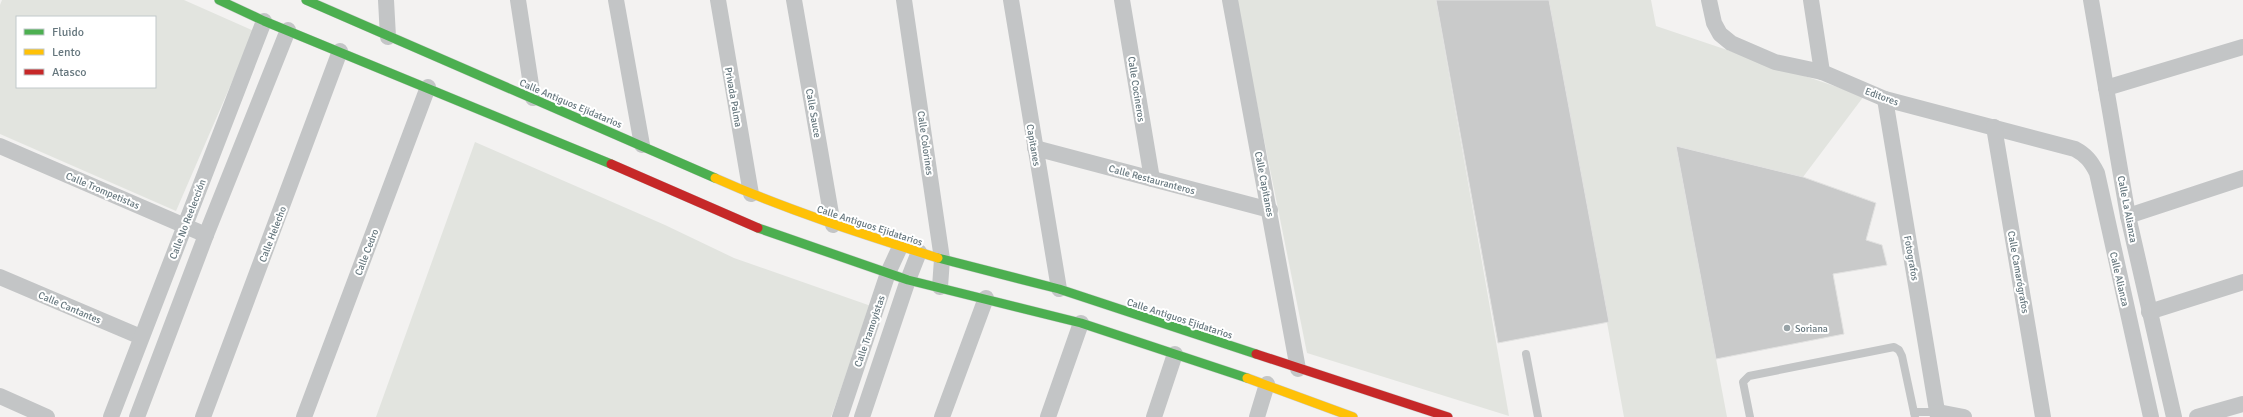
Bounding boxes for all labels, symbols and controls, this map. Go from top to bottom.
legend [16,16,156,88]
text: Fluido [52,25,84,40]
text: Lento [52,45,81,60]
street label: Calle Cocineros [1125,56,1147,123]
text: Atasco [52,65,87,80]
street label: Privada Palma [722,66,744,128]
street label: Calle Antiguos Ejidatarios [517,77,624,131]
street label: Editores [1863,85,1901,109]
street label: Calle Sauce [803,88,823,139]
street label: Calle Colorines [915,110,936,177]
street label: Capitanes [1023,123,1043,168]
street label: Calle Capitanes [1252,150,1276,218]
street label: Calle Restauranteros [1107,163,1197,197]
street label: Calle Trompetistas [64,170,142,212]
street label: Calle La Alianza [2115,175,2139,244]
street label: Calle No Reelección [167,178,209,261]
street label: Calle Antiguos Ejidatarios [815,203,925,249]
street label: Calle Helecho [257,205,289,264]
street label: Calle Cedro [353,227,381,277]
street label: Calle Camarógrafos [2005,230,2031,315]
street label: Fotografos [1901,235,1921,282]
street label: Calle Alianza [2107,251,2131,308]
street label: Calle Cantantes [36,289,103,327]
street label: Calle Tramoyistas [852,293,888,369]
street label: Calle Antiguos Ejidatarios [1125,296,1235,342]
marker: Soriana [1782,323,1792,333]
place label: Soriana [1795,323,1828,335]

